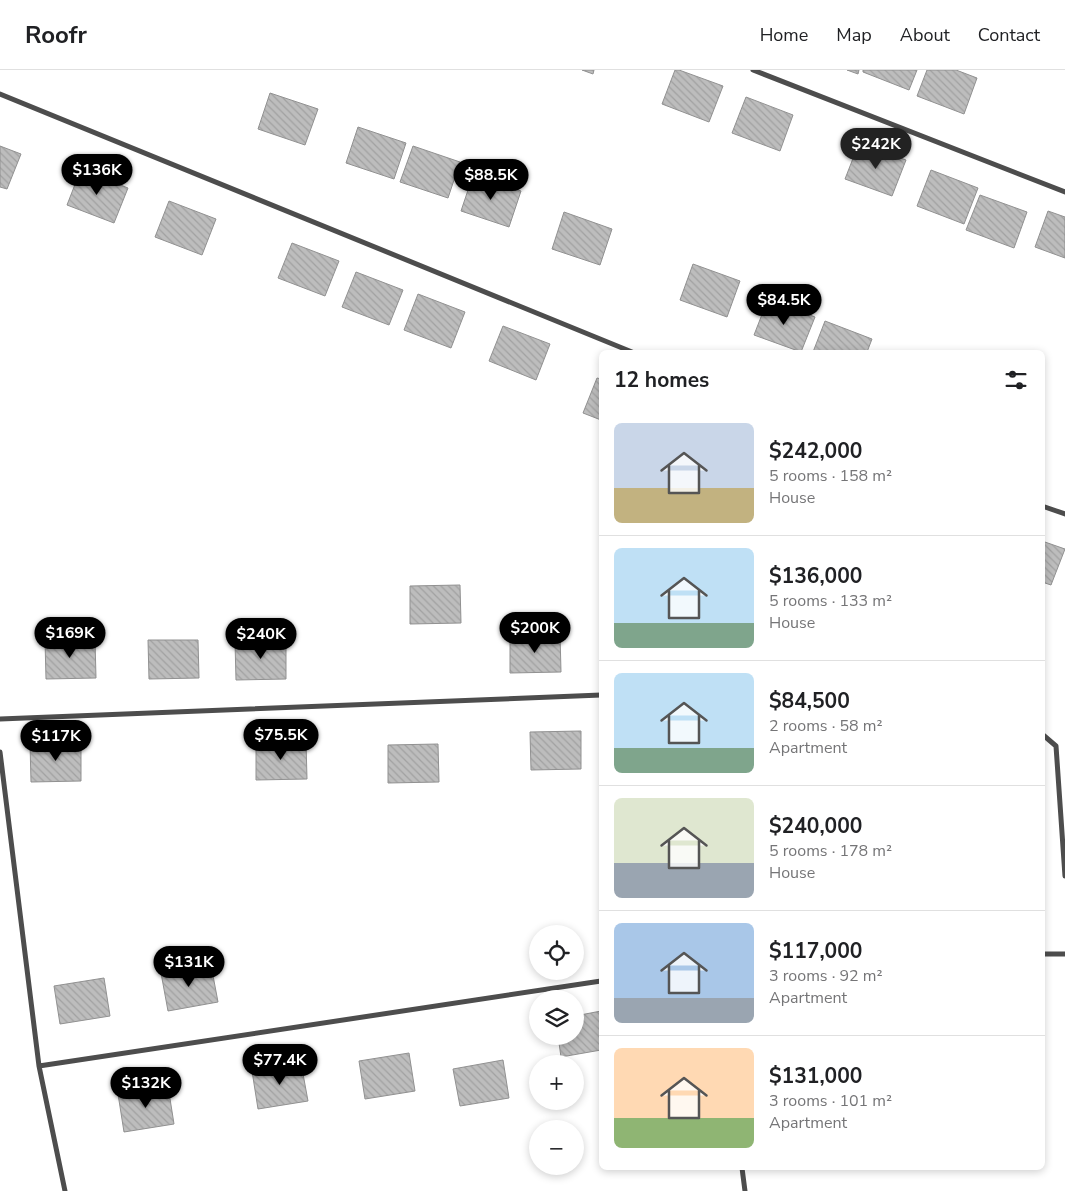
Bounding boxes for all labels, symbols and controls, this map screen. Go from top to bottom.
text: Roofr [25,19,87,51]
text: Home [760,23,808,47]
text: Map [836,23,872,47]
text: About [900,23,950,47]
text: Contact [978,23,1040,47]
pin: $242K [841,128,911,170]
text: $242K [851,133,901,155]
pin: $136K [62,154,132,196]
pin: $88.5K [450,158,532,201]
text: $136K [72,159,122,181]
text: $88.5K [465,164,518,186]
pin: $84.5K [743,284,825,326]
text: $84.5K [758,289,811,311]
text: 12 homes [614,366,709,394]
icon: filters [1002,366,1030,394]
text: $242,000 [769,437,862,465]
icon: home [654,443,714,503]
text: 5 rooms · 158 m² [769,465,892,487]
text: House [769,487,815,509]
text: $136,000 [769,562,862,590]
icon: home [654,568,714,628]
text: 5 rooms · 133 m² [769,590,892,612]
pin: $200K [500,612,570,654]
text: House [769,612,815,634]
pin: $169K [35,616,105,659]
text: $200K [510,617,560,639]
pin: $240K [226,618,296,660]
text: $169K [45,622,95,644]
text: $240K [236,623,286,645]
text: $84,500 [769,687,850,715]
icon: home [654,693,714,753]
text: 2 rooms · 58 m² [769,715,882,737]
pin: $75.5K [240,718,322,761]
pin: $117K [21,720,91,762]
text: $75.5K [255,724,308,746]
text: $117K [31,725,81,747]
text: Apartment [769,737,847,759]
text: $240,000 [769,812,862,840]
icon: home [654,818,714,878]
text: 5 rooms · 178 m² [769,840,892,862]
text: House [769,862,815,884]
map controls [529,925,584,1175]
button: locate [529,925,584,980]
text: $117,000 [769,937,862,965]
icon: home [654,943,714,1003]
pin: $131K [154,946,224,988]
text: $131K [164,951,214,973]
text: 3 rooms · 92 m² [769,965,882,987]
text: Apartment [769,987,847,1009]
button: layers [529,990,584,1045]
pin: $77.4K [239,1044,321,1086]
text: $77.4K [254,1049,307,1071]
button: + [529,1055,584,1110]
text: $131,000 [769,1062,862,1090]
pin: $132K [111,1066,181,1109]
icon: home [654,1068,714,1128]
text: $132K [121,1072,171,1094]
text: 3 rooms · 101 m² [769,1090,892,1112]
text: Apartment [769,1112,847,1134]
button: − [529,1120,584,1175]

